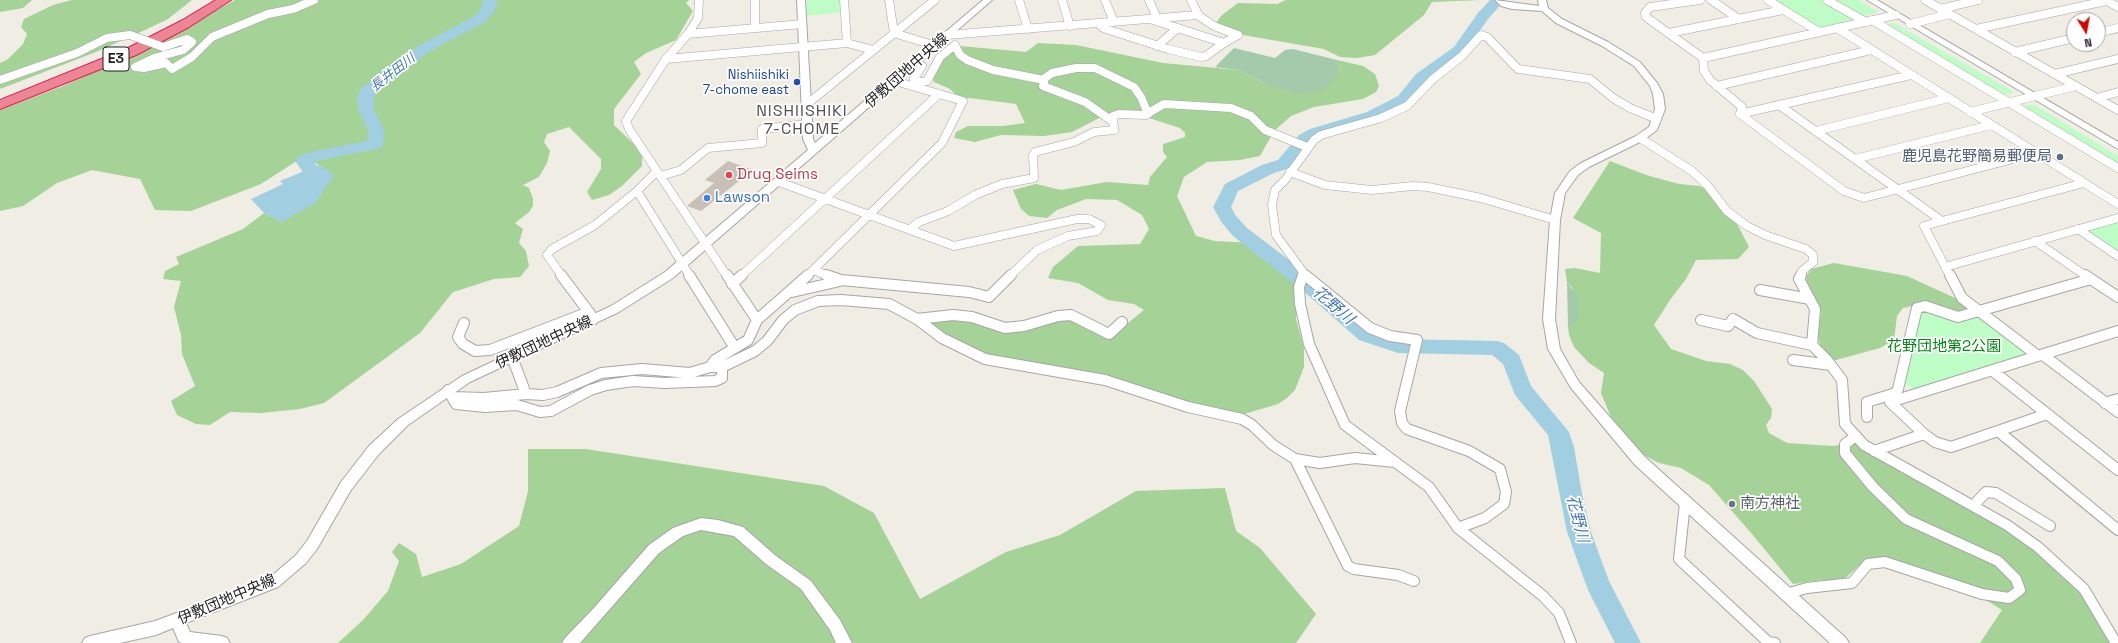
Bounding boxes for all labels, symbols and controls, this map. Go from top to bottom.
north arrow [2066,12,2106,52]
street label: 伊敷団地中央線 [861,30,953,112]
text: N [2083,35,2093,50]
road number: E3 [103,47,129,71]
water label: 長井田川 [368,51,418,95]
place label: Nishiishiki 7-chome east [703,67,789,98]
marker: Nishiishiki 7-chome east [792,77,802,87]
district label: NISHIISHIKI 7-CHOME [756,102,848,140]
place label: 鹿児島花野簡易郵便局 [1902,148,2052,166]
marker: 鹿児島花野簡易郵便局 [2055,152,2065,162]
place label: Drug Seims [737,166,818,184]
marker: Drug Seims [724,170,734,180]
place label: Lawson [715,189,770,207]
marker: Lawson [702,193,712,203]
water label: 花野川 [1309,283,1357,329]
street label: 伊敷団地中央線 [493,313,595,373]
park label: 花野団地第2公園 [1887,338,2001,356]
water label: 花野川 [1562,493,1592,545]
place label: 南方神社 [1740,495,1800,513]
marker: 南方神社 [1727,499,1737,509]
street label: 伊敷団地中央線 [175,571,279,629]

